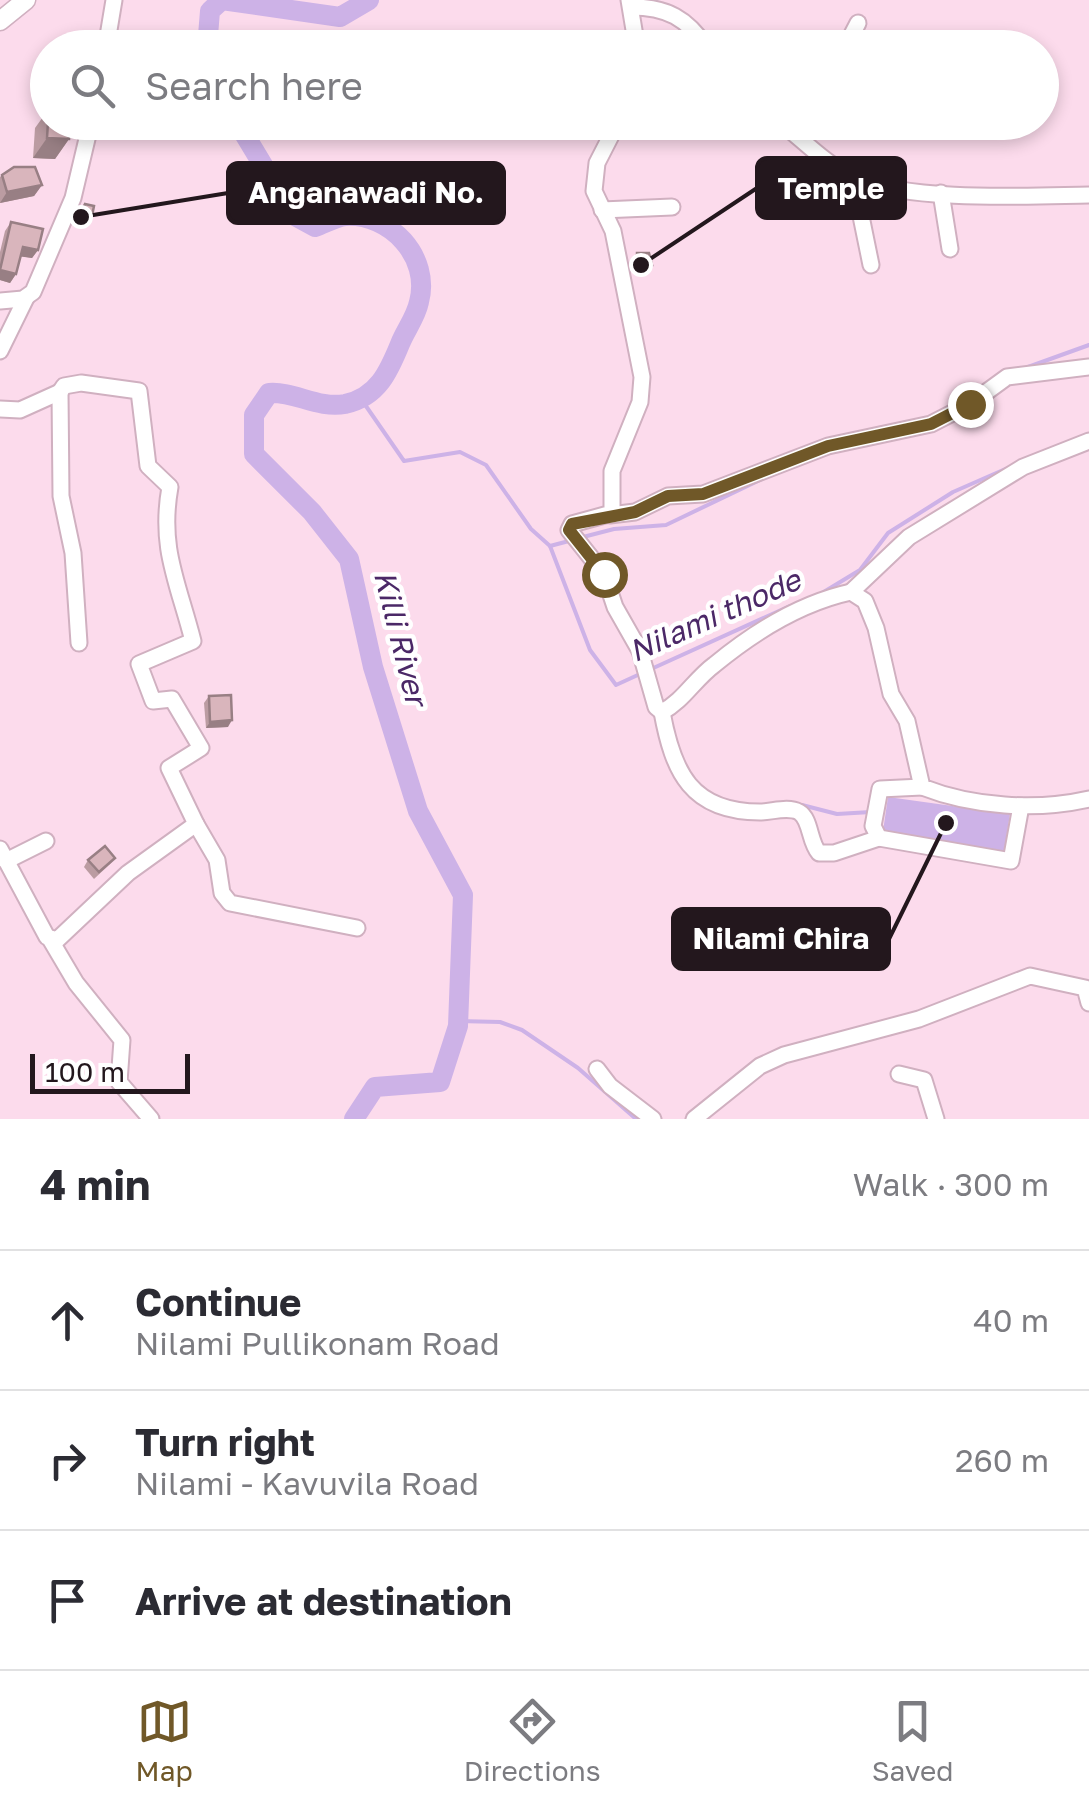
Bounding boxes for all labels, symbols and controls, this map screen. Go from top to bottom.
search box [30,30,1059,140]
icon: search [65,58,120,113]
text: Search here [145,63,363,108]
callout: Temple [757,158,905,218]
callout: Anganawadi No. [228,163,504,223]
text: Temple [777,170,885,206]
text: Anganawadi No. [248,174,484,210]
route end [948,382,994,428]
route start [582,552,628,598]
water label: Nilami thode [623,560,808,669]
water label: Killi River [367,567,436,713]
callout: Nilami Chira [673,909,889,969]
text: Nilami Chira [693,920,869,956]
scale bar [30,1049,190,1094]
text: 100 m [45,1055,125,1088]
text: 4 min [40,1159,150,1209]
text: Walk · 300 m [853,1165,1049,1203]
text: Continue [135,1279,301,1324]
icon: ahead [40,1293,95,1348]
text: 40 m [973,1301,1049,1339]
text: Nilami Pullikonam Road [135,1324,500,1362]
text: Turn right [135,1419,315,1464]
icon: right [40,1433,95,1488]
text: 260 m [955,1441,1049,1479]
text: Nilami - Kavuvila Road [135,1464,479,1502]
icon: arrive [40,1573,95,1628]
text: Arrive at destination [135,1578,512,1623]
tab: Map [136,1694,193,1787]
tab: Directions [464,1694,601,1787]
tab: Saved [872,1694,953,1787]

